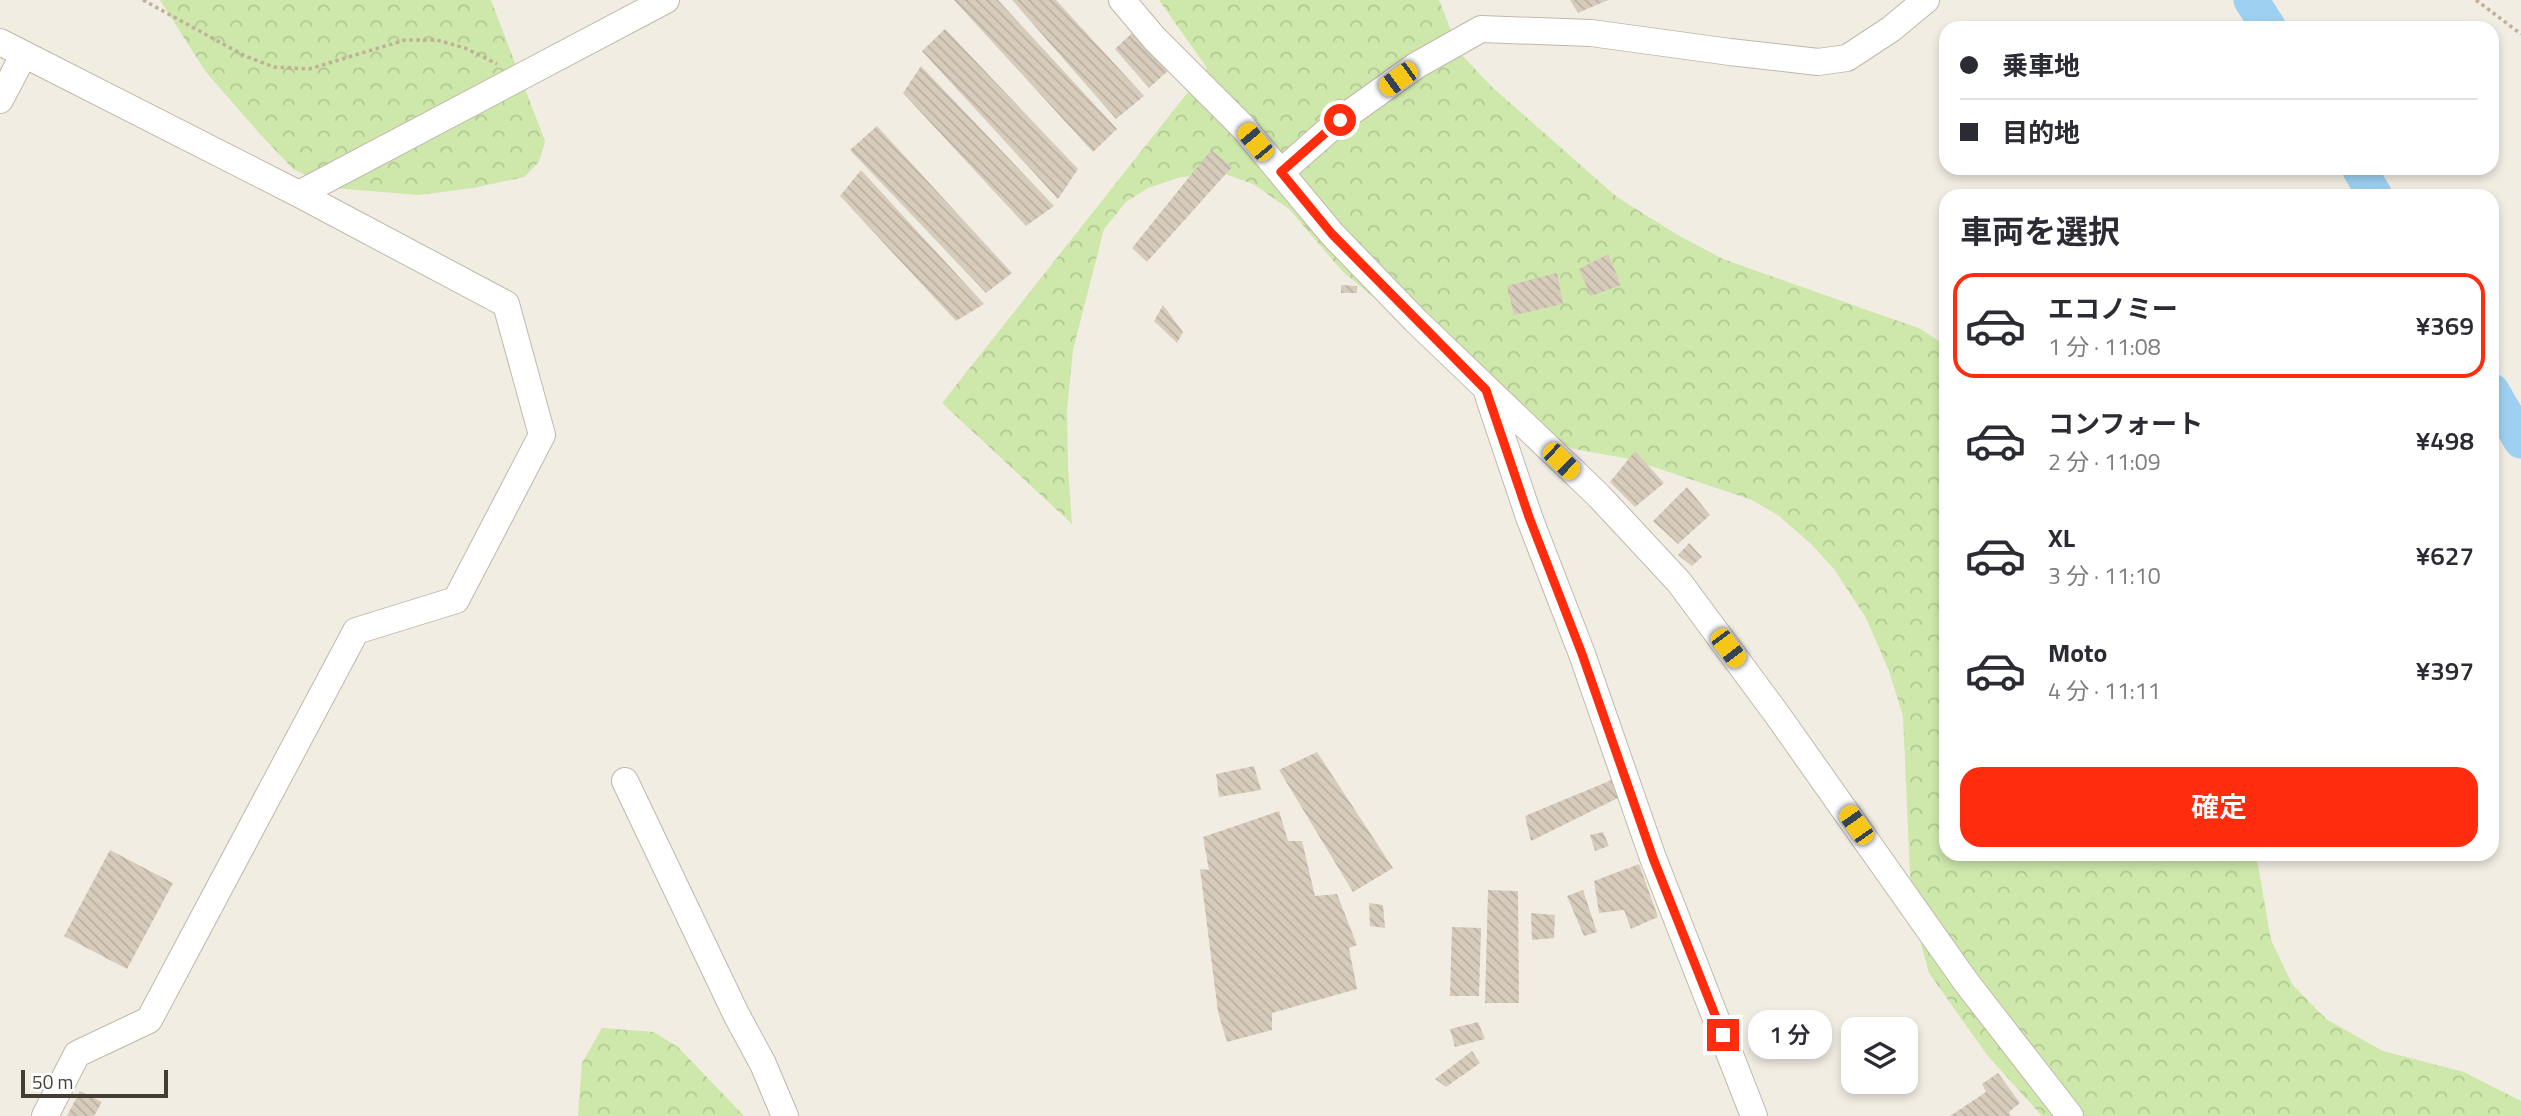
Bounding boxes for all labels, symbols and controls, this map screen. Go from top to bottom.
text: 乗車地 [2002,46,2080,85]
car [1375,58,1422,100]
route start [1324,104,1356,136]
text: 目的地 [2002,113,2080,152]
car [1234,119,1277,165]
text: 車両を選択 [1960,207,2120,255]
text: エコノミー [2048,289,2178,328]
icon: car [1964,294,2027,357]
text: ¥369 [2416,306,2474,345]
text: 1 分 · 11:08 [2048,329,2161,364]
text: コンフォート [2048,404,2203,443]
icon: car [1964,409,2027,472]
text: ¥498 [2416,421,2474,460]
car [1539,439,1584,483]
text: 2 分 · 11:09 [2048,444,2161,479]
text: XL [2048,518,2075,557]
icon: car [1964,524,2027,587]
text: ¥627 [2416,536,2474,575]
text: 3 分 · 11:10 [2048,558,2161,593]
car [1707,625,1750,671]
text: Moto [2048,633,2107,672]
icon: car [1964,639,2027,702]
text: ¥397 [2416,651,2474,690]
text: 4 分 · 11:11 [2048,673,2161,708]
button: 確定 [1960,767,2478,847]
car [1836,802,1877,848]
callout: 1 分 [1748,1010,1831,1060]
text: 1 分 [1770,1017,1810,1052]
map controls [1841,1017,1918,1094]
button: layers [1841,1017,1918,1094]
route end [1707,1019,1739,1051]
scale bar [21,1067,168,1099]
text: 50 m [32,1067,73,1096]

